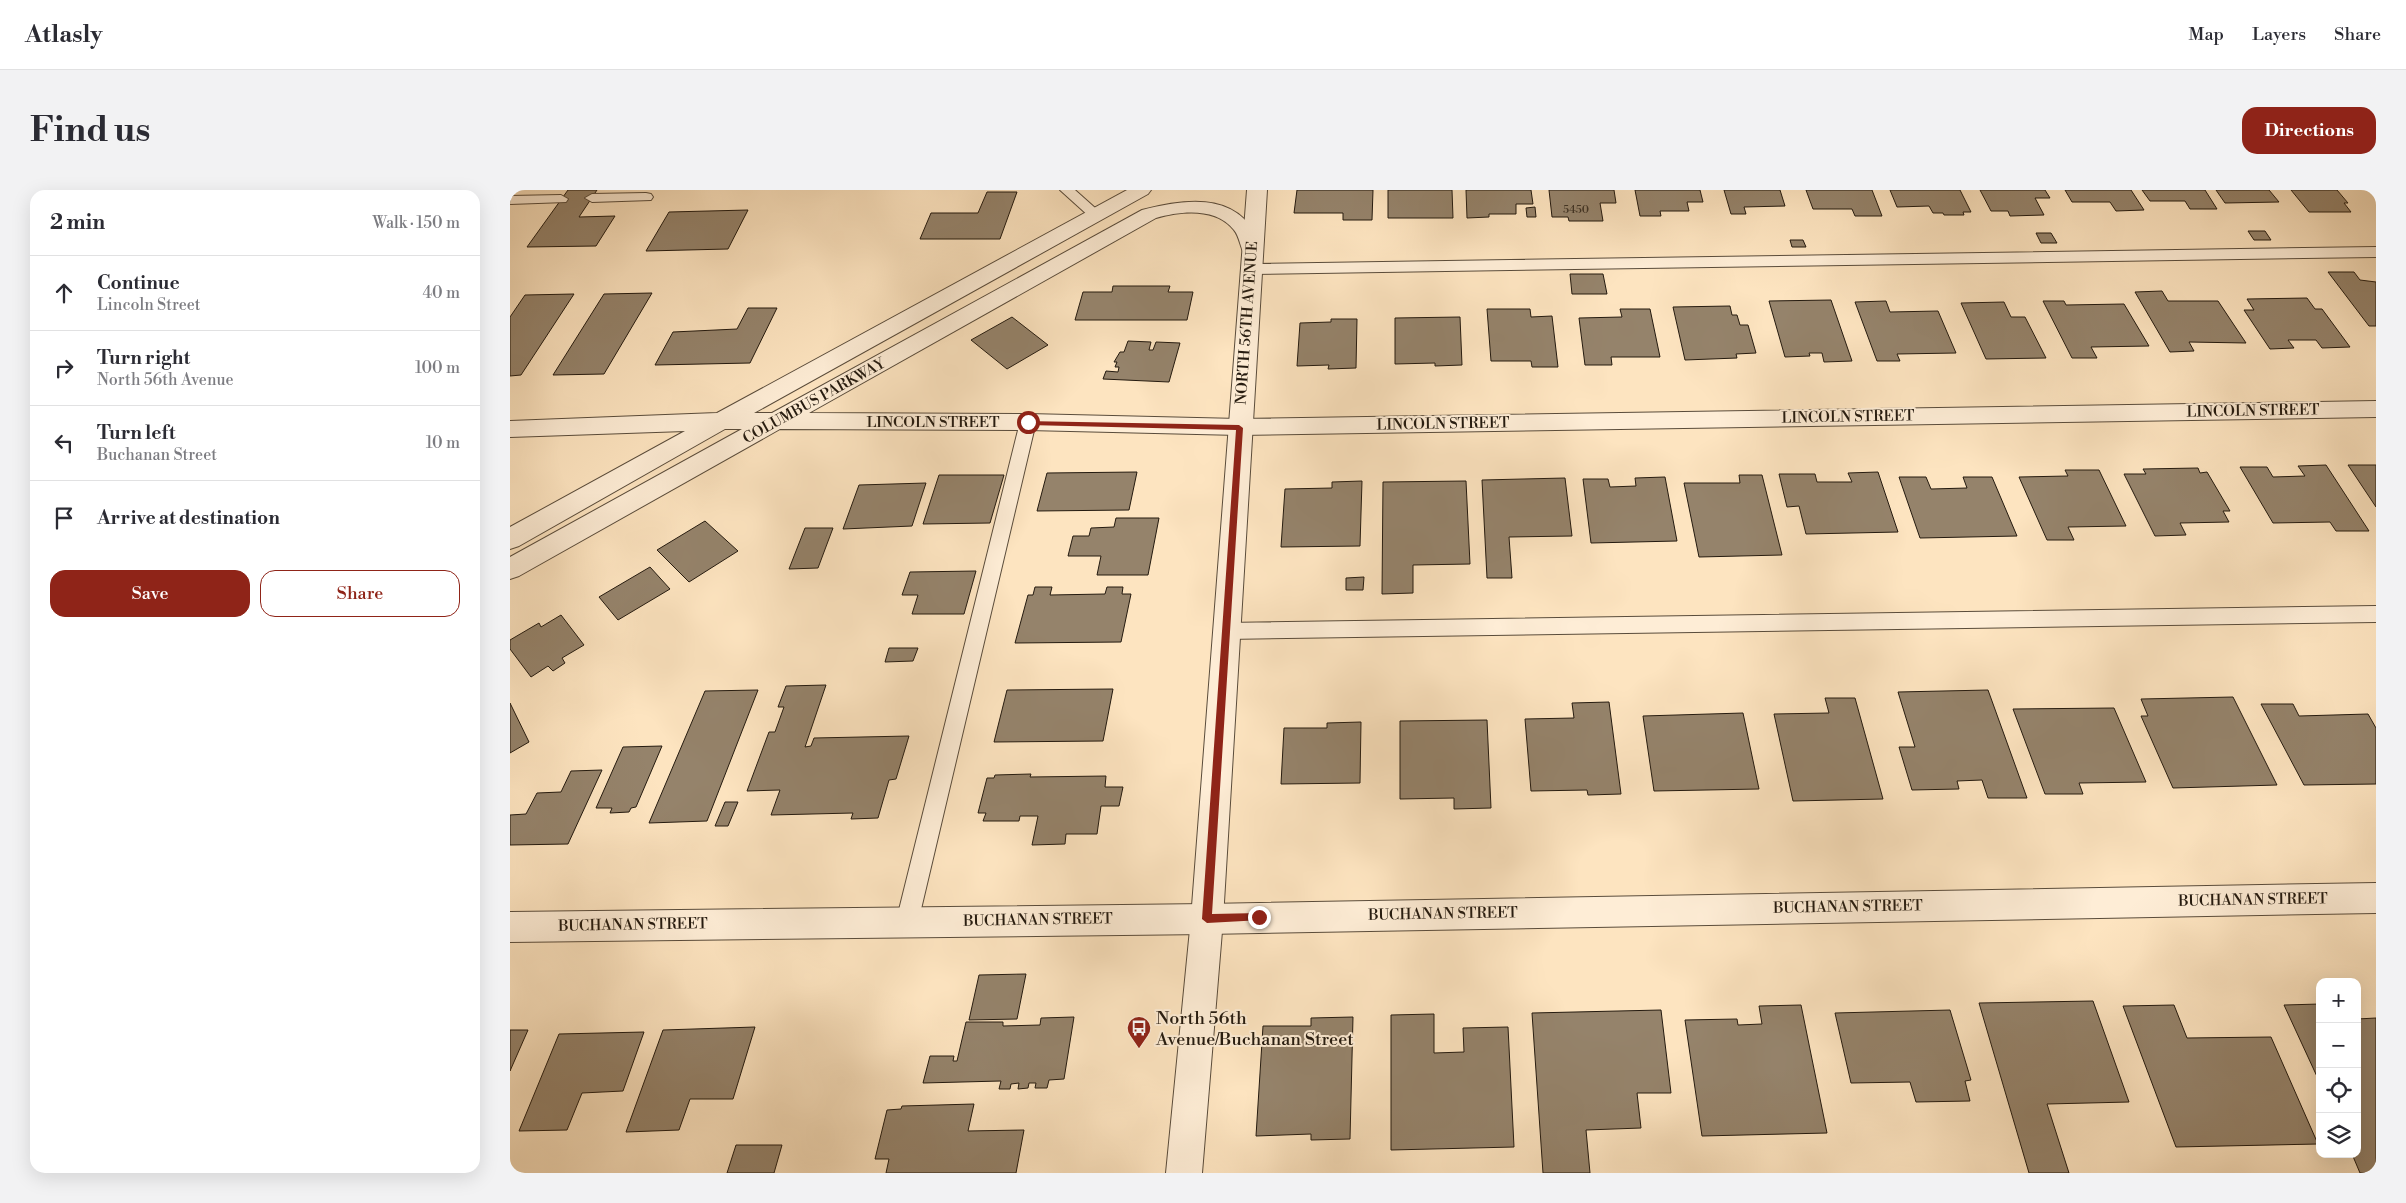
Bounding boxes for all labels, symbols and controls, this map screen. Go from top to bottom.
text: Atlasly [25,20,102,50]
text: Map [2189,23,2224,46]
text: Layers [2252,23,2306,46]
text: Share [2334,23,2381,46]
button: Directions [2242,107,2376,154]
text: Find us [30,109,150,152]
house number: 5450 [1563,203,1589,217]
text: 2 min [50,210,105,236]
text: Walk · 150 m [372,213,460,233]
street label: NORTH 56TH AVENUE [1232,241,1262,405]
text: Continue [97,271,180,295]
icon: ahead [50,279,78,307]
text: 40 m [423,283,460,303]
text: Lincoln Street [97,295,201,315]
text: Turn right [97,346,190,370]
street label: COLUMBUS PARKWAY [739,353,890,448]
icon: right [50,354,78,382]
text: 100 m [415,358,460,378]
text: North 56th Avenue [97,370,234,390]
street label: LINCOLN STREET [2186,400,2320,422]
street label: LINCOLN STREET [1781,406,1915,428]
route start [1017,411,1040,434]
street label: LINCOLN STREET [866,413,1000,432]
street label: LINCOLN STREET [1376,413,1510,435]
text: Turn left [97,421,176,445]
icon: left [50,429,78,457]
text: 10 m [426,433,460,453]
text: Buchanan Street [97,445,217,465]
icon: arrive [50,504,78,532]
text: Arrive at destination [97,506,280,530]
button: Save [50,570,250,617]
button: Share [260,570,460,617]
street label: BUCHANAN STREET [2177,889,2328,911]
street label: BUCHANAN STREET [1772,896,1923,918]
street label: BUCHANAN STREET [1367,903,1518,925]
route end [1248,906,1271,929]
street label: BUCHANAN STREET [962,909,1113,931]
street label: BUCHANAN STREET [557,914,708,936]
map controls [2316,978,2361,1158]
button: + [2316,978,2361,1023]
place label: North 56th Avenue/Buchanan Street [1155,1007,1354,1051]
bus stop icon: North 56th Avenue/Buchanan Street [1126,1015,1152,1049]
button: − [2316,1023,2361,1068]
button: locate [2316,1068,2361,1113]
button: layers [2316,1113,2361,1158]

